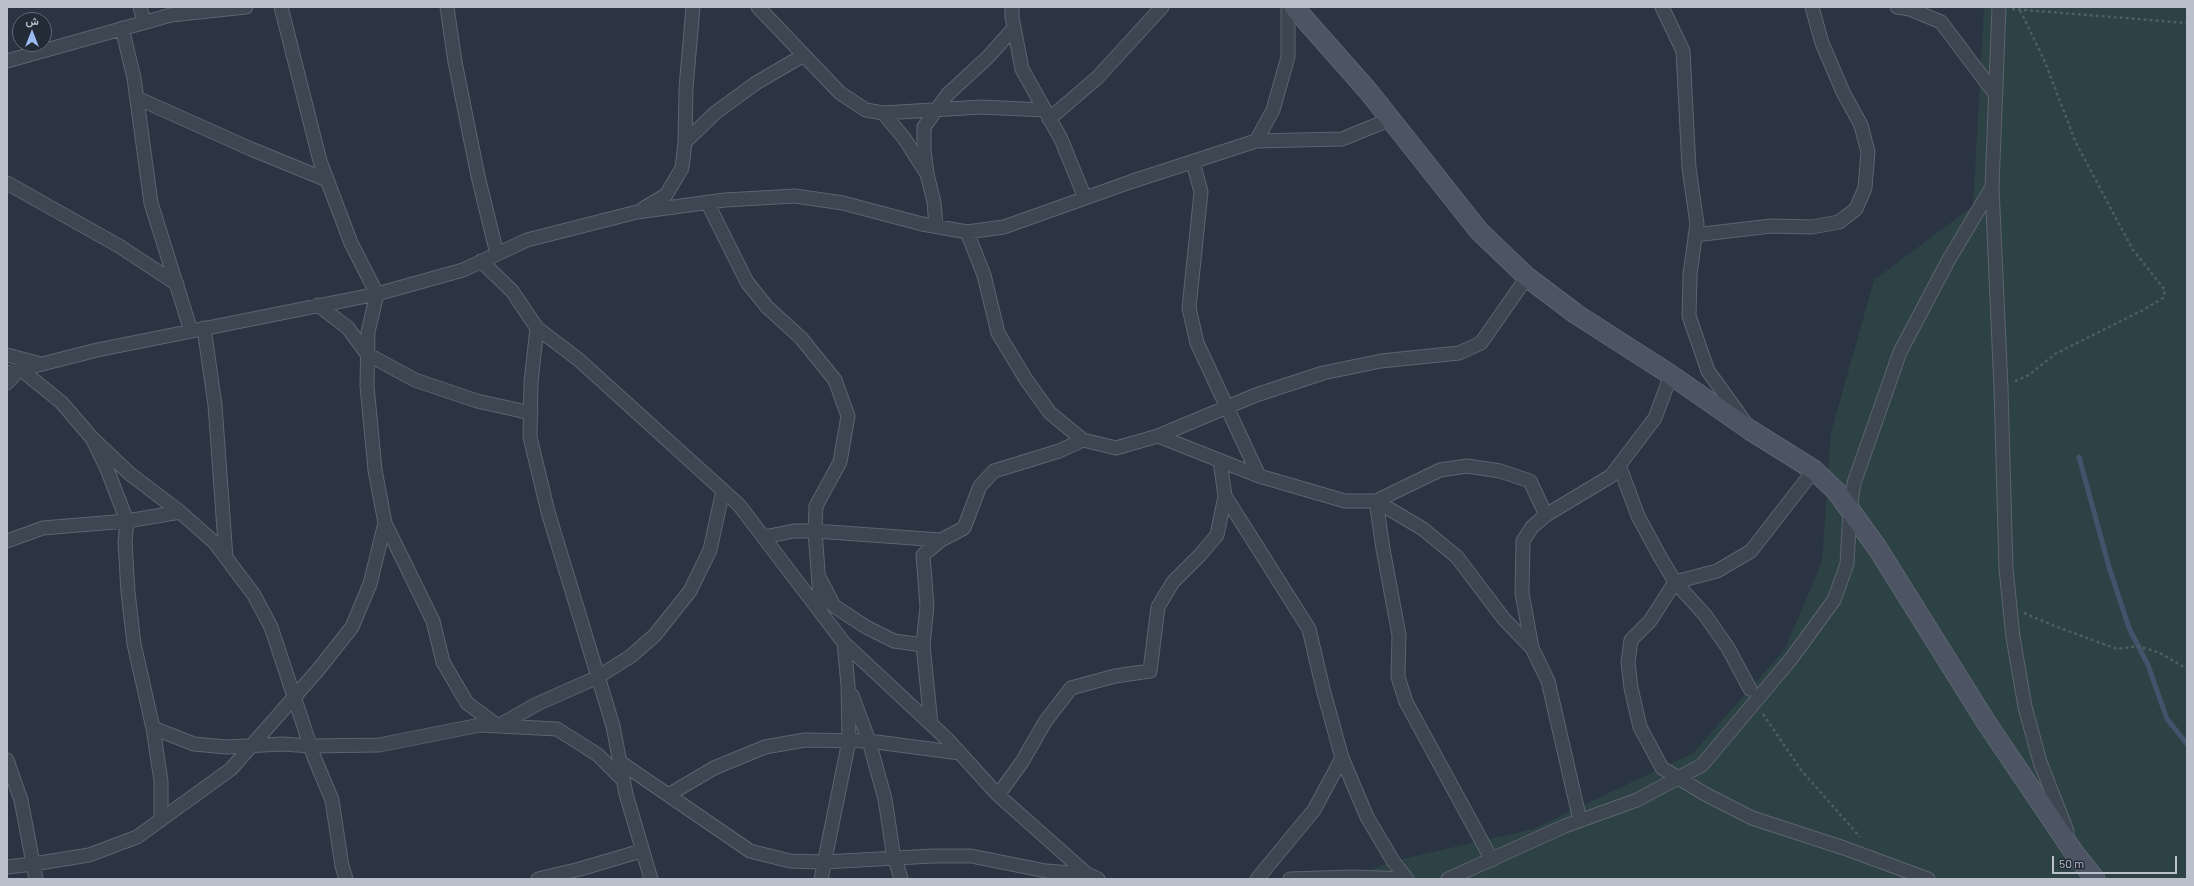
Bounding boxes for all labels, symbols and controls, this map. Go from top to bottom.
north arrow [12,12,52,52]
text: ش [25,14,39,27]
scale bar [2054,848,2179,874]
text: 50 m [2059,856,2084,870]

